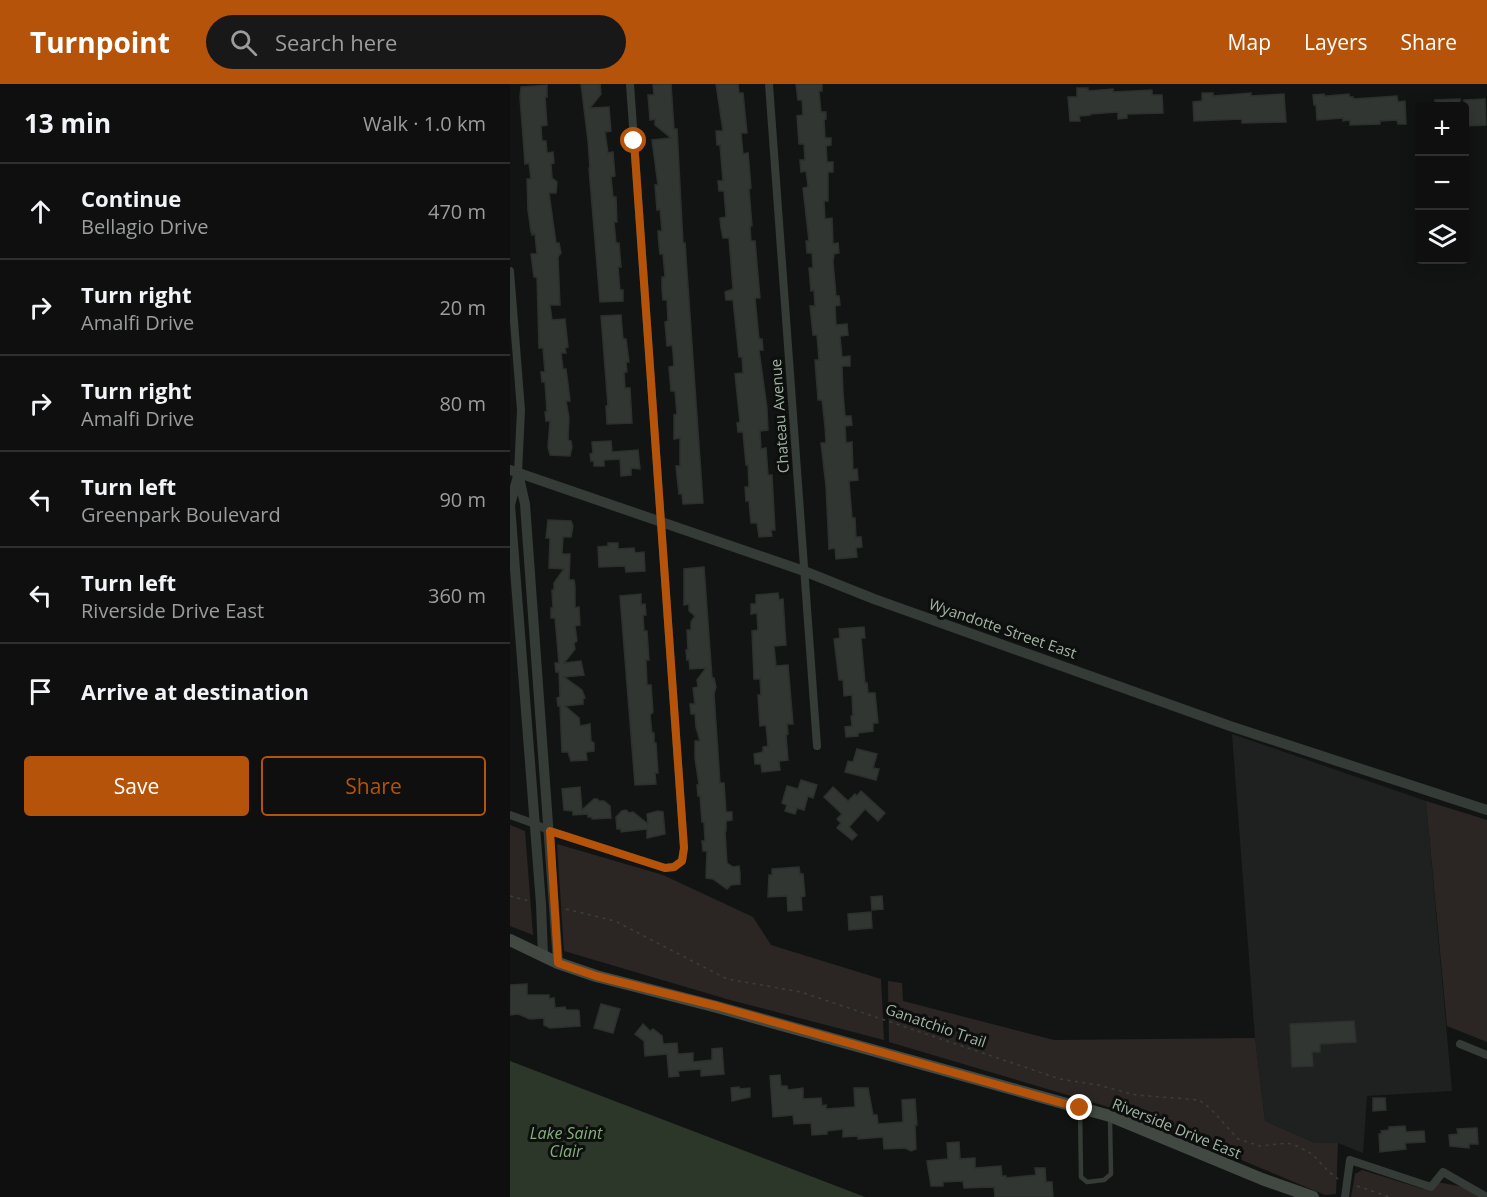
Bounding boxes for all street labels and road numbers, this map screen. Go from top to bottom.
street label: Chateau Avenue [765,358,793,474]
street label: Wyandotte Street East [926,593,1080,663]
street label: Ganatchio Trail [883,998,989,1052]
street label: Riverside Drive East [1110,1093,1244,1163]

